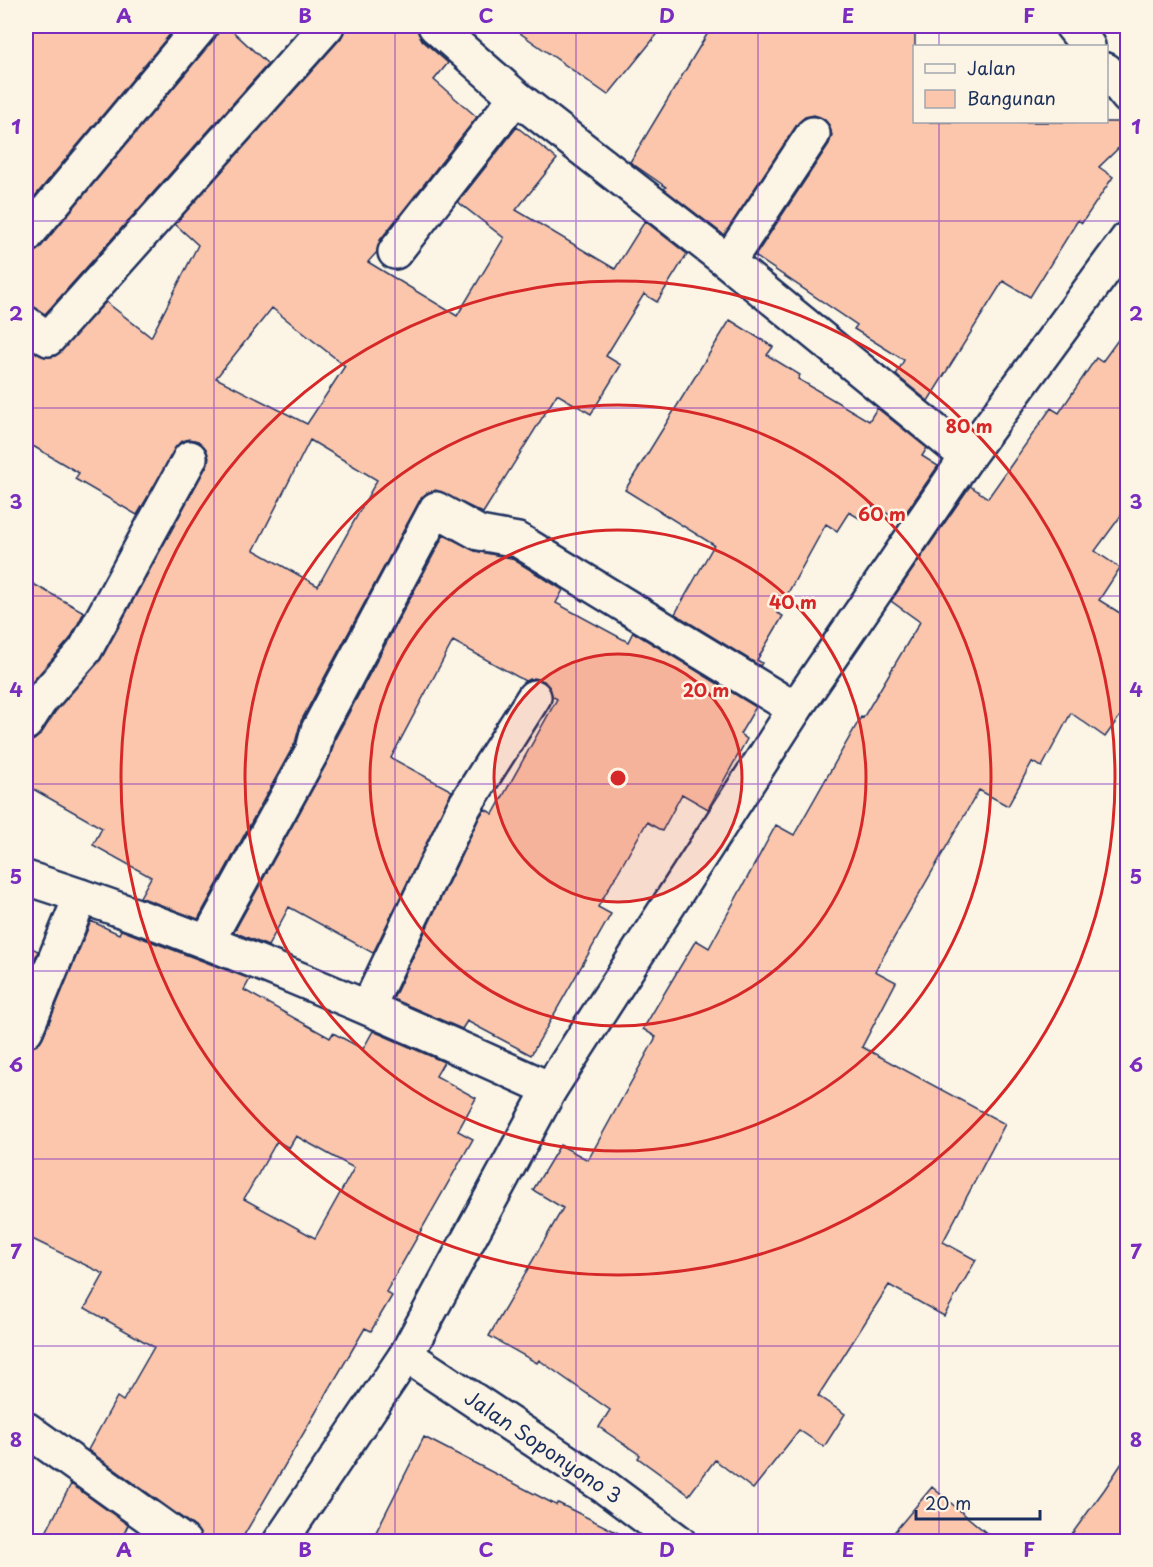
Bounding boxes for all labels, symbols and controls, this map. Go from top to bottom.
text: A [116,0,132,30]
text: B [298,0,312,30]
text: C [478,0,494,30]
text: D [659,0,675,30]
text: E [842,0,854,30]
text: F [1023,0,1035,30]
legend [913,45,1108,123]
text: Jalan [967,54,1016,81]
text: Bangunan [967,84,1056,111]
text: 1 [11,111,21,141]
text: 1 [1131,111,1141,141]
text: 2 [9,298,23,328]
text: 2 [1129,298,1143,328]
text: 80 m [945,412,993,439]
text: 3 [9,486,23,516]
text: 3 [1129,486,1143,516]
text: 60 m [858,500,906,527]
text: 40 m [769,588,817,615]
text: 4 [9,674,23,704]
text: 4 [1129,674,1143,704]
text: 20 m [683,676,729,703]
centre of rings [608,768,628,788]
text: 5 [10,861,22,891]
text: 5 [1130,861,1142,891]
text: 6 [9,1049,23,1079]
text: 6 [1129,1049,1143,1079]
text: 7 [10,1236,22,1266]
text: 7 [1130,1236,1142,1266]
street label: Jalan Soponyono 3 [459,1382,628,1510]
text: 8 [10,1424,22,1454]
text: 8 [1130,1424,1142,1454]
scale bar [916,1483,1040,1521]
text: 20 m [925,1489,971,1516]
text: A [116,1534,132,1564]
text: B [298,1534,312,1564]
text: C [478,1534,494,1564]
text: D [659,1534,675,1564]
text: E [842,1534,854,1564]
text: F [1023,1534,1035,1564]

